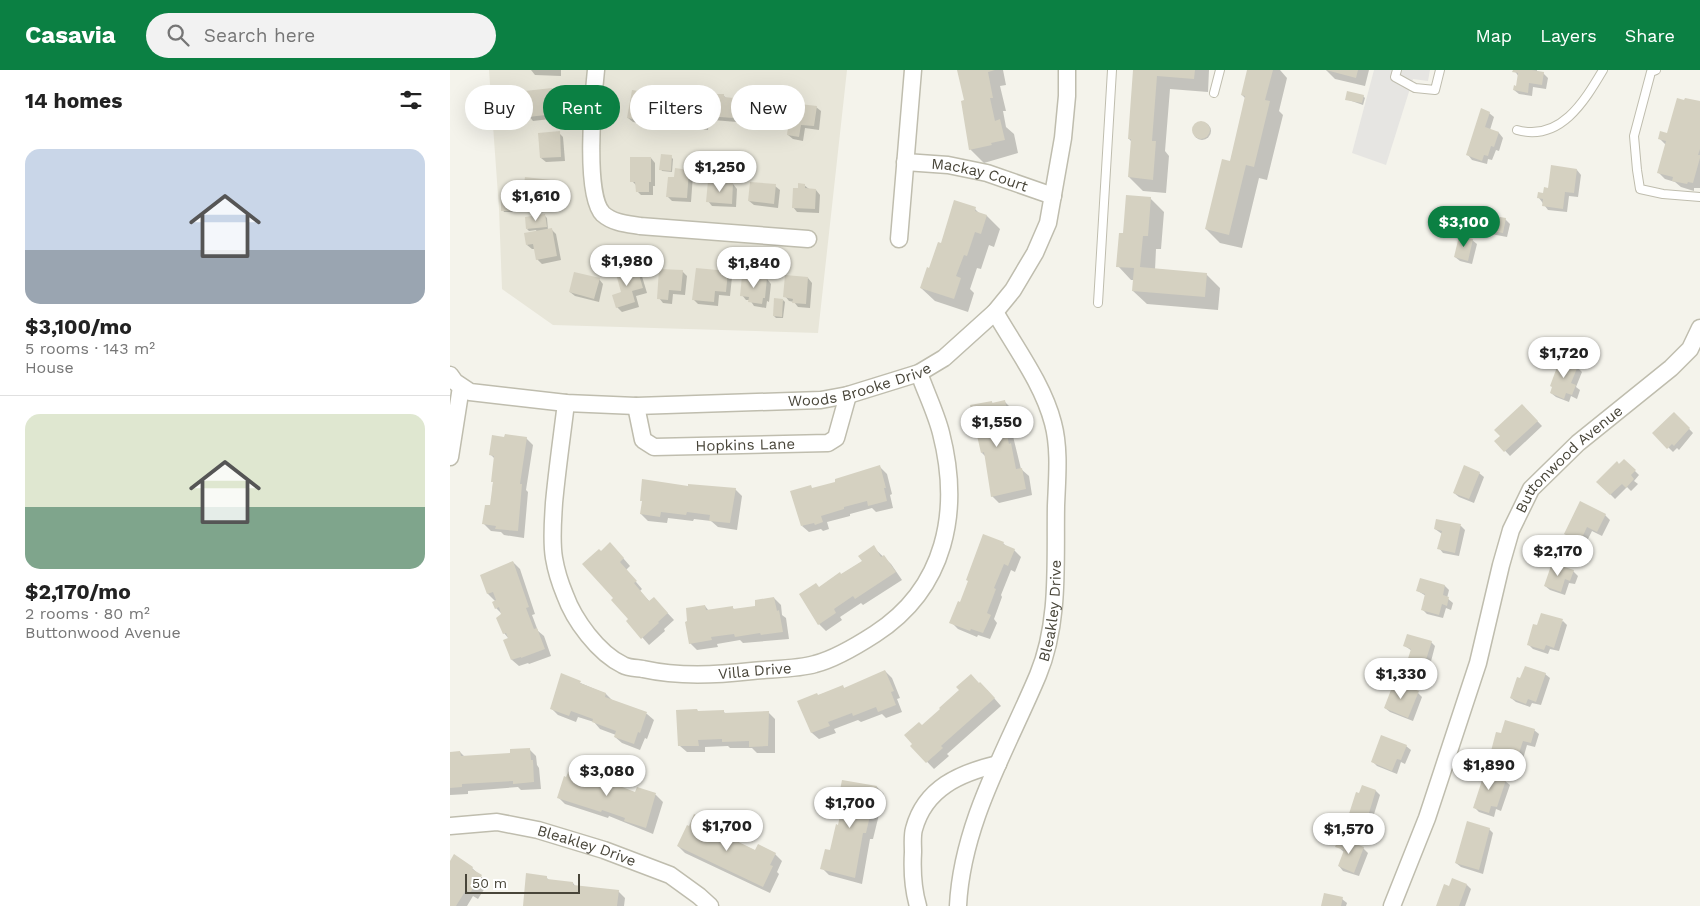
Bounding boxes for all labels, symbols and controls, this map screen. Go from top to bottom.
search box [146,13,496,58]
text: Casavia [25,21,116,49]
icon: search [164,21,192,49]
text: Search here [204,24,315,47]
text: Map [1475,25,1512,46]
text: Layers [1540,25,1597,46]
text: Share [1625,25,1675,46]
chip: Buy [465,85,533,130]
chip: Rent [543,85,620,130]
chip: Filters [630,85,721,130]
chip: New [731,85,805,130]
icon: filters [397,86,425,114]
text: 14 homes [25,88,122,113]
pin: $1,250 [679,150,761,193]
street label: Mackay Court [931,155,1031,196]
text: $1,250 [695,157,745,176]
pin: $1,610 [495,180,577,222]
icon: home [180,181,270,271]
text: $1,610 [512,186,560,205]
pin: $3,100 [1423,206,1505,248]
text: $3,100 [1439,212,1489,231]
pin: $1,980 [586,244,668,287]
pin: $1,840 [713,246,795,289]
text: $1,980 [601,251,653,270]
text: $1,840 [728,253,780,272]
text: $3,100/mo [25,314,132,339]
pin: $1,720 [1523,336,1605,379]
text: 5 rooms · 143 m² [25,339,155,358]
text: $1,720 [1539,343,1589,362]
text: House [25,358,74,377]
street label: Woods Brooke Drive [788,359,934,410]
street label: Buttonwood Avenue [1512,402,1626,516]
pin: $1,550 [956,406,1038,448]
text: $1,550 [972,412,1022,431]
street label: Hopkins Lane [695,435,795,455]
icon: home [180,447,270,537]
pin: $2,170 [1517,534,1599,577]
text: $2,170 [1533,541,1583,560]
street label: Bleakley Drive [1035,560,1065,664]
text: $2,170/mo [25,579,131,604]
text: 2 rooms · 80 m² [25,604,150,623]
text: Buttonwood Avenue [25,623,181,642]
pin: $1,330 [1360,658,1442,700]
street label: Villa Drive [718,659,792,683]
text: $1,330 [1375,664,1427,683]
pin: $1,890 [1448,748,1530,791]
pin: $3,080 [566,754,648,797]
text: $1,890 [1463,755,1515,774]
text: $3,080 [580,761,634,780]
pin: $1,700 [809,786,891,829]
text: $1,700 [825,793,875,812]
pin: $1,700 [686,810,768,852]
pin: $1,570 [1308,812,1390,855]
text: $1,700 [702,816,752,835]
text: $1,570 [1324,819,1374,838]
street label: Bleakley Drive [535,821,639,870]
scale bar [465,871,580,894]
text: 50 m [472,875,507,891]

